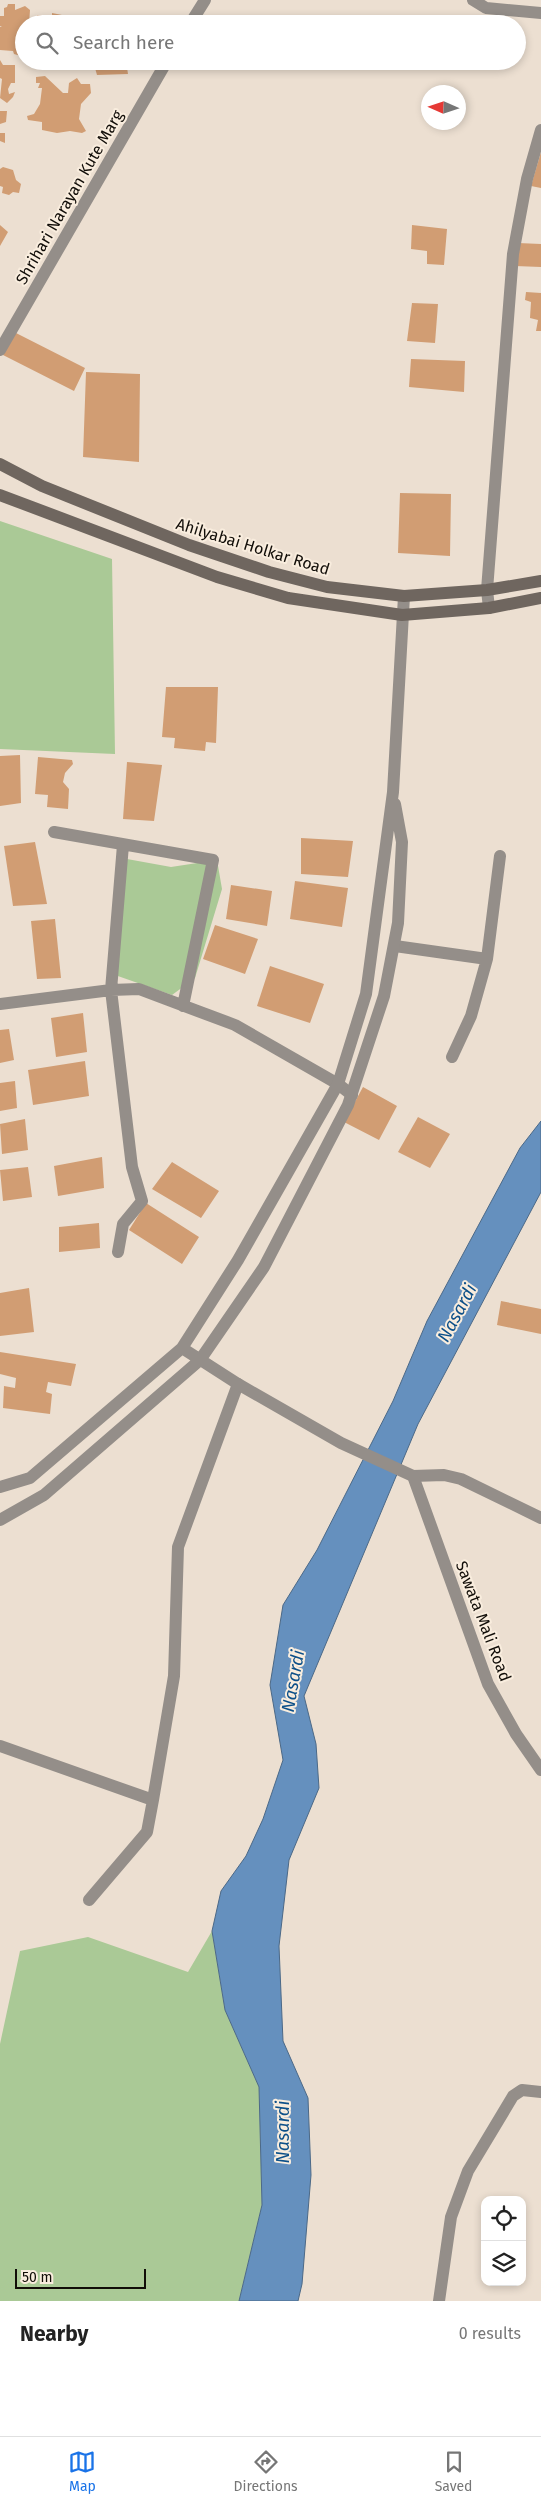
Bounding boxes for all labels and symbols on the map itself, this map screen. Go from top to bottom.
north arrow [421,85,466,130]
street label: Shrihari Narayan Kute Marg [12,106,127,288]
street label: Ahilyabai Holkar Road [174,514,332,579]
water label: Nasardi [433,1280,481,1346]
street label: Sawata Mali Road [452,1558,515,1684]
water label: Nasardi [277,1648,309,1714]
water label: Nasardi [272,2101,294,2163]
scale bar [15,2266,146,2289]

